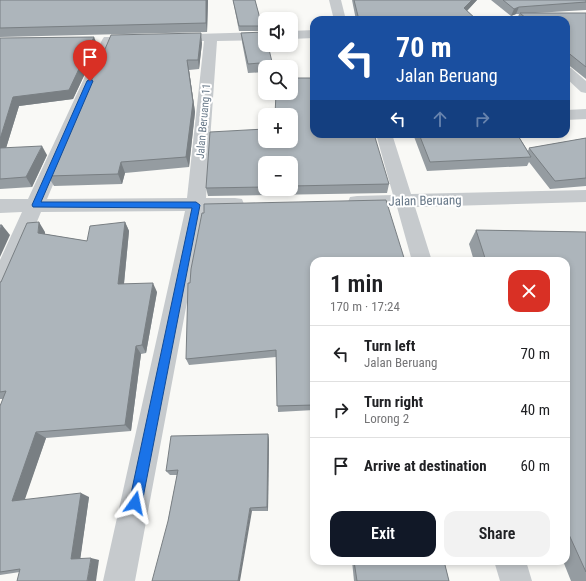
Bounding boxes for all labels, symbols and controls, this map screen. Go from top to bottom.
map controls [258,12,298,196]
button: sound [258,12,298,52]
text: 70 m [396,31,452,64]
icon: left [330,32,382,84]
pin [73,40,107,81]
icon: arrive [79,46,101,68]
button: search [258,60,298,100]
text: Jalan Beruang [396,65,498,86]
street label: Jalan Beruang 11 [194,83,213,159]
button: + [258,108,298,148]
icon: left [387,108,409,130]
icon: ahead [429,108,451,130]
icon: right [471,108,493,130]
button: − [258,156,298,196]
street label: Jalan Beruang [388,192,462,209]
text: 1 min [330,270,383,298]
button: close [508,270,550,312]
text: 170 m · 17:24 [330,299,400,314]
text: Turn left [364,337,415,355]
icon: left [330,343,352,365]
text: 70 m [520,345,550,363]
text: Jalan Beruang [364,355,437,370]
text: Turn right [364,393,423,411]
icon: right [330,399,352,421]
text: 40 m [520,401,550,419]
text: Lorong 2 [364,411,409,426]
icon: arrive [330,455,352,477]
text: Arrive at destination [364,457,487,475]
text: 60 m [520,457,550,475]
position arrow [114,482,156,524]
button: Exit [330,511,436,557]
button: Share [444,511,550,557]

